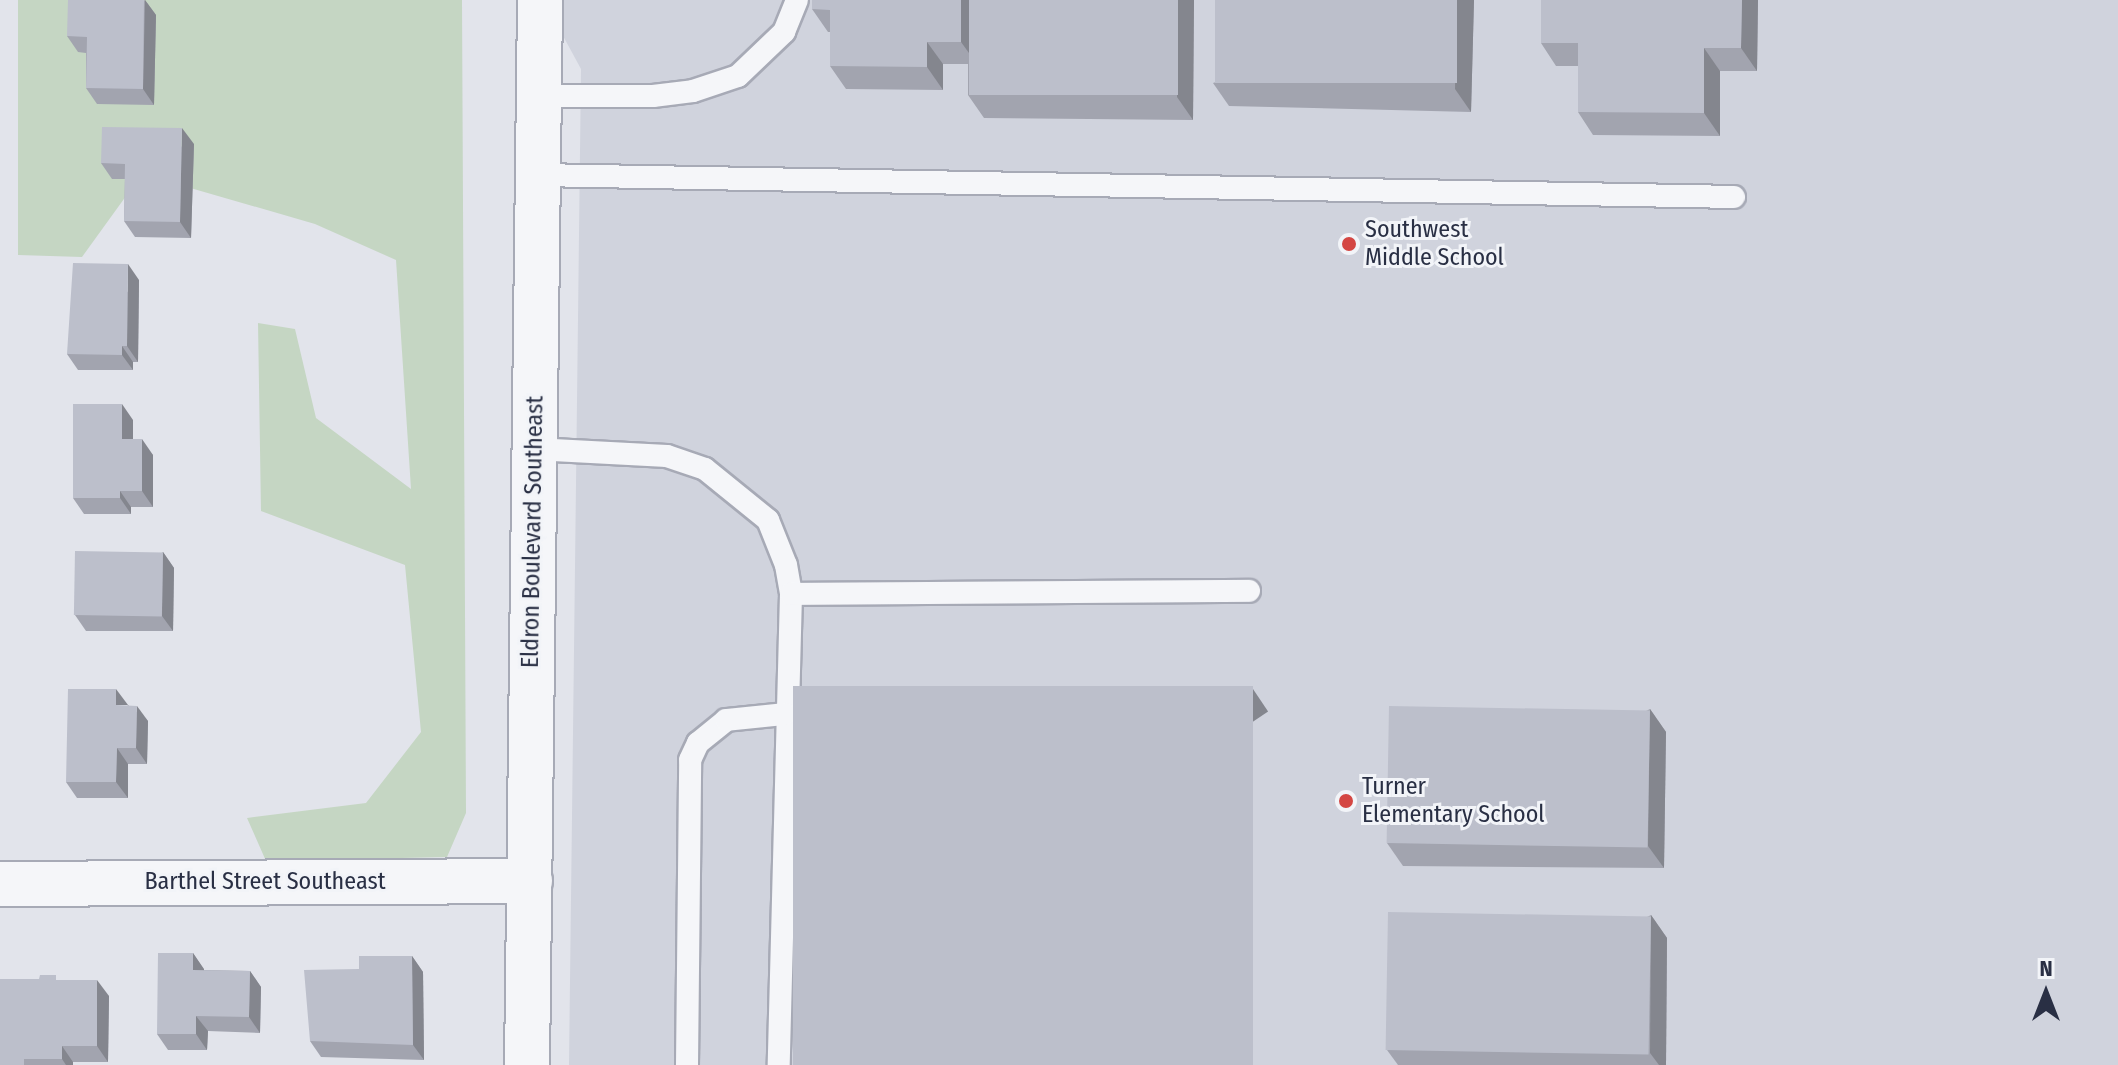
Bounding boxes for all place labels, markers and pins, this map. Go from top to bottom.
place label: Southwest Middle School [1365,216,1504,272]
marker: Southwest Middle School [1340,235,1358,253]
place label: Turner Elementary School [1362,773,1545,829]
marker: Turner Elementary School [1337,792,1355,810]

